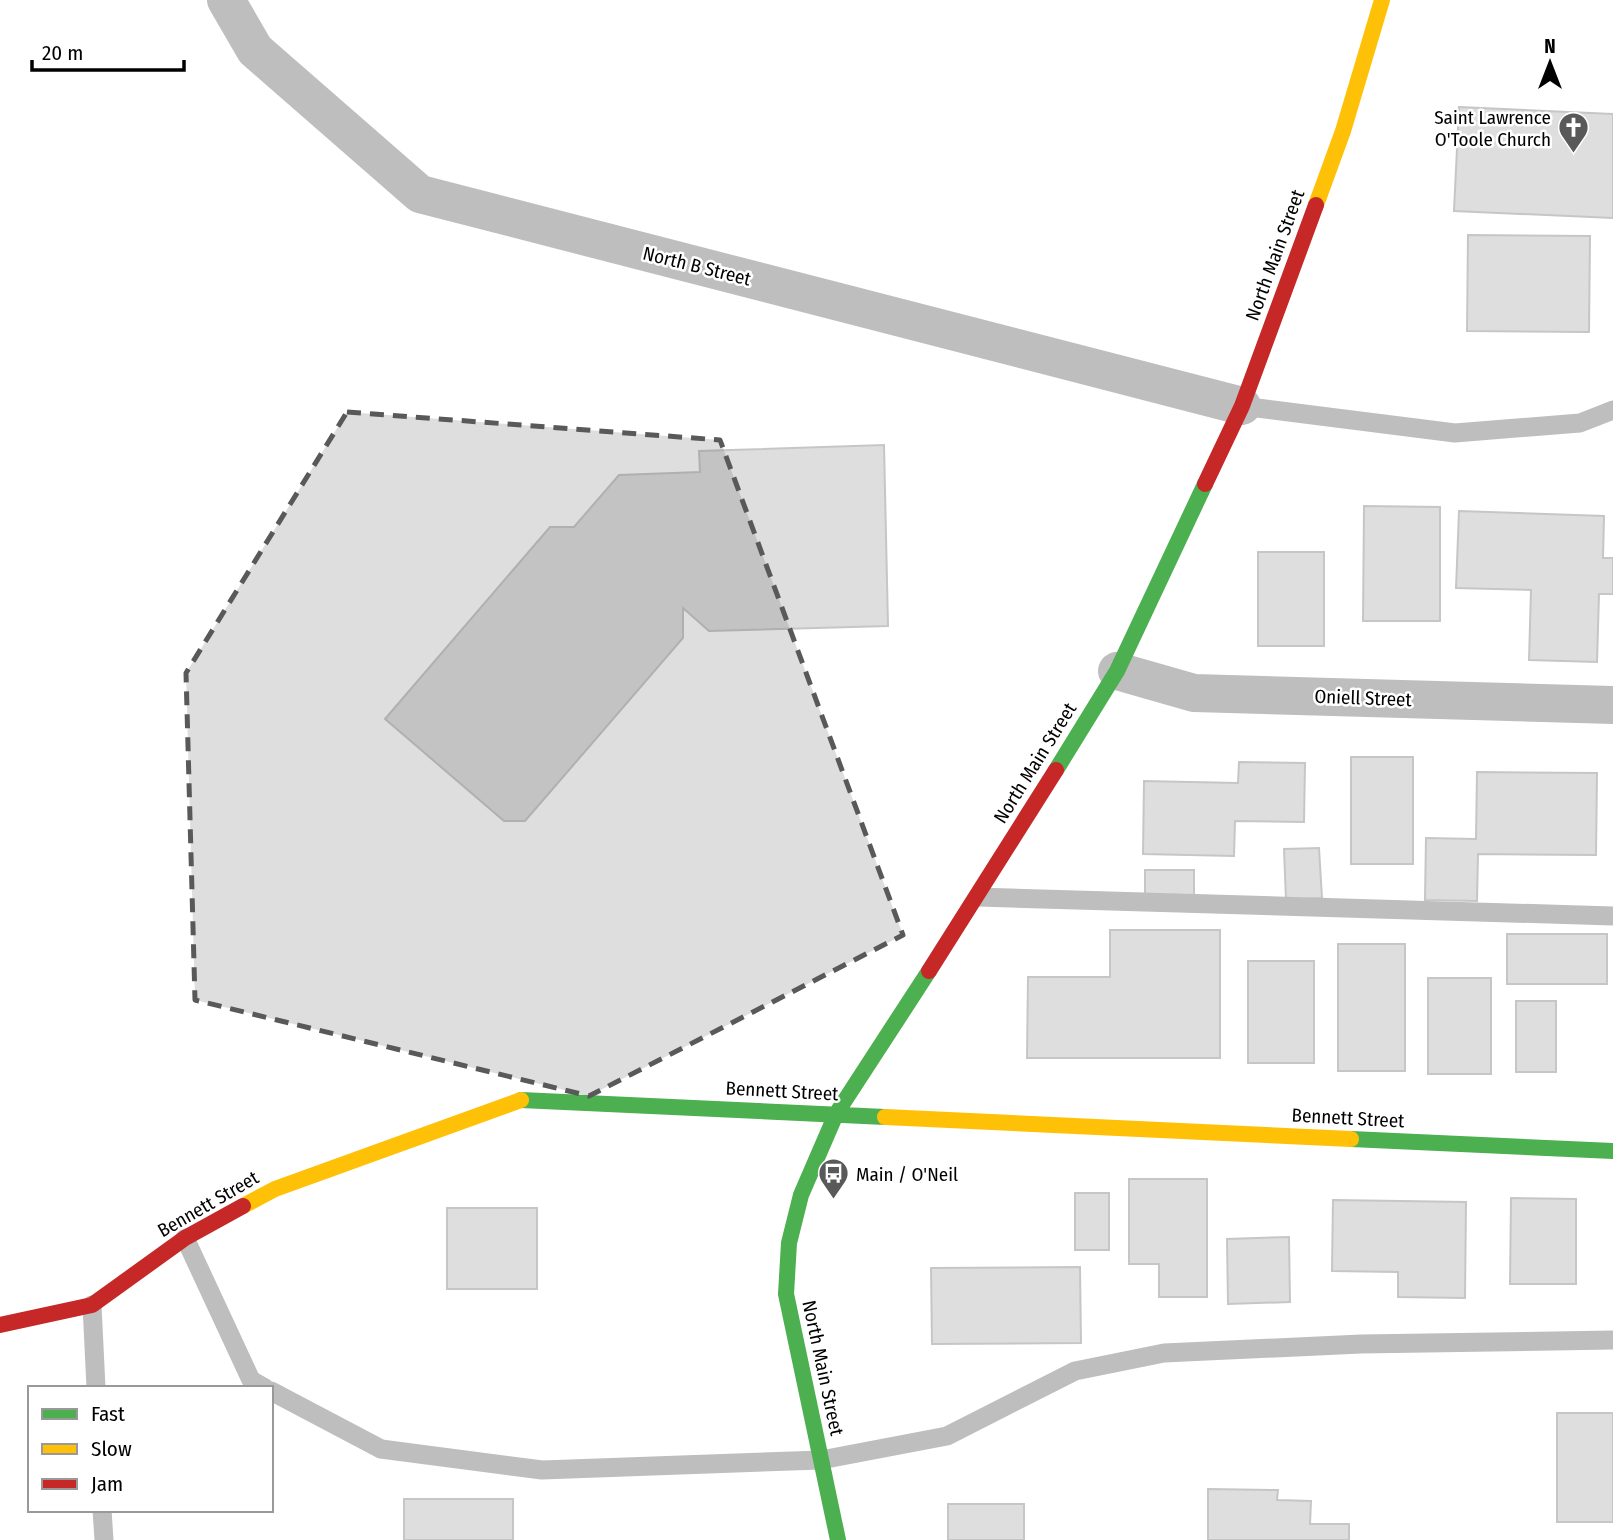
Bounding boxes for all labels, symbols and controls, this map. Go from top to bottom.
scale bar [32,28,184,72]
north arrow [1515,28,1585,98]
text: N [1544,35,1556,58]
text: 20 m [42,40,83,66]
place label: Saint Lawrence O'Toole Church [1434,106,1551,151]
church icon: Saint Lawrence O'Toole Church [1557,111,1591,155]
street label: North Main Street [1241,186,1310,324]
street label: North B Street [641,241,754,291]
street label: Oniell Street [1314,685,1413,711]
street label: North Main Street [989,698,1082,827]
street label: Bennett Street [725,1077,840,1105]
street label: Bennett Street [1291,1104,1406,1132]
bus stop icon: Main / O'Neil [816,1157,850,1201]
place label: Main / O'Neil [856,1163,958,1186]
street label: Bennett Street [153,1165,263,1242]
street label: North Main Street [797,1298,849,1438]
legend [28,1386,273,1512]
text: Fast [91,1401,125,1427]
text: Slow [91,1436,132,1462]
text: Jam [91,1471,123,1497]

